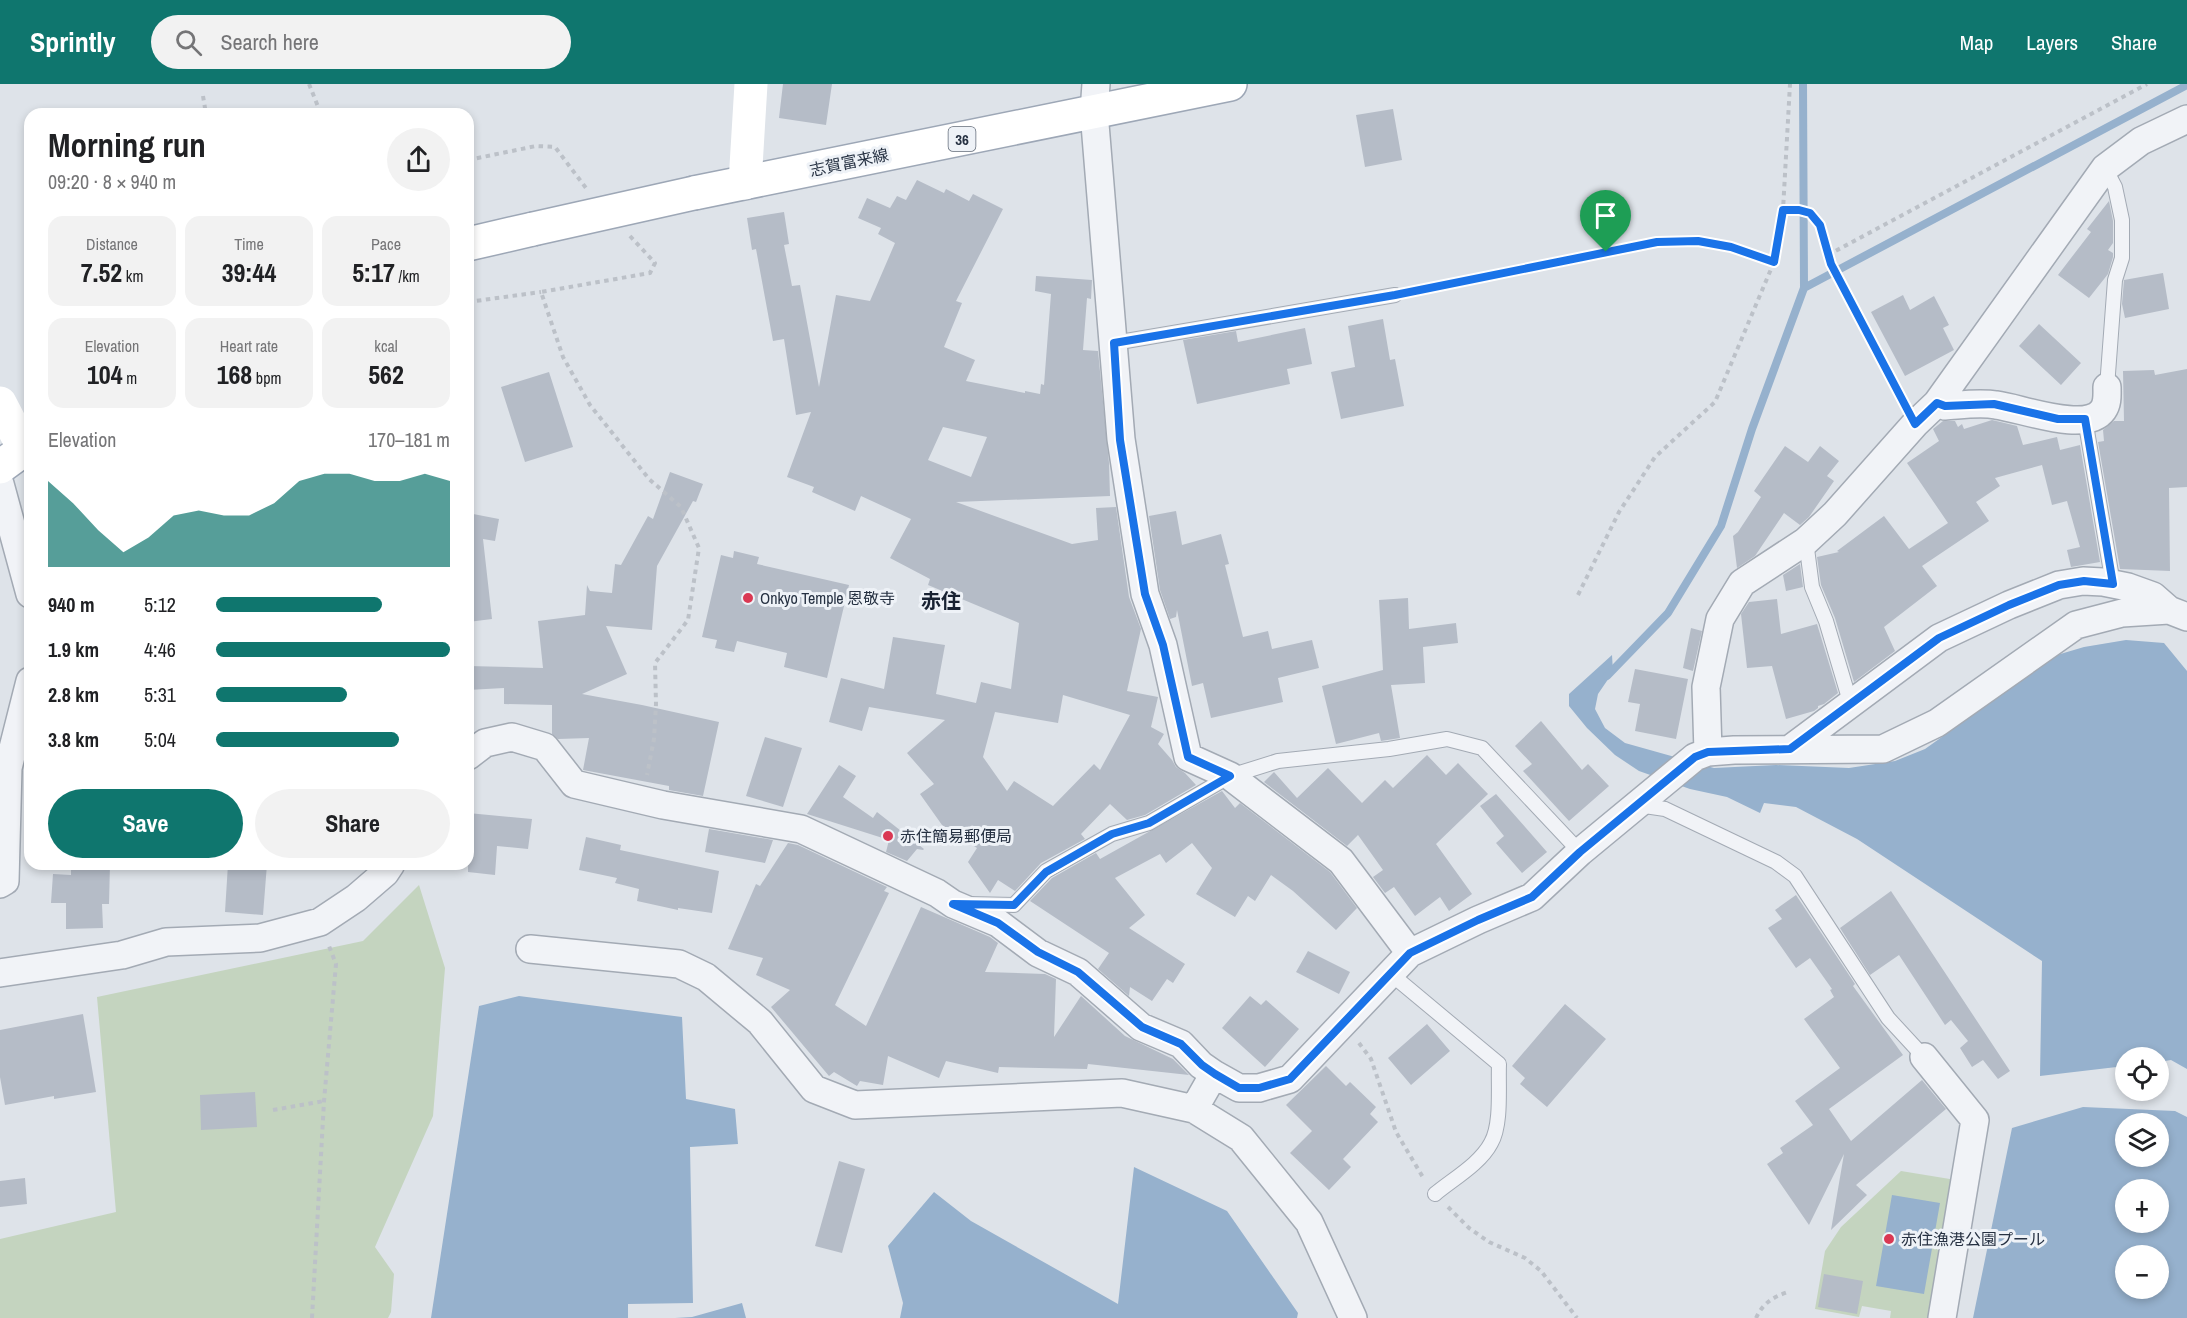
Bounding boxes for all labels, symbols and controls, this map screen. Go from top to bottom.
search box [151,15,571,69]
text: Sprintly [30,23,115,61]
icon: search [172,26,205,59]
text: Search here [220,27,319,57]
text: Map [1960,28,1993,57]
text: Layers [2026,28,2078,57]
text: Share [2111,28,2157,57]
text: Morning run [48,123,206,167]
road number: 36 [948,127,976,151]
button: share [387,128,450,191]
street label: 志賀富来線 [808,143,890,181]
text: 09:20 · 8 × 940 m [48,168,176,195]
pin [1580,190,1631,252]
icon: arrive [1589,199,1622,232]
text: Distance [86,233,138,255]
text: Time [234,233,264,255]
text: Pace [371,233,401,255]
text: 7.52 [81,255,122,290]
text: 39:44 [222,255,276,290]
text: 5:17 [352,255,395,290]
text: km [122,265,143,287]
text: /km [395,265,420,287]
text: Elevation [85,335,139,357]
text: Heart rate [220,335,278,357]
text: kcal [374,335,398,357]
text: 104 [87,357,123,392]
text: 168 [217,357,252,392]
text: 562 [368,357,404,392]
text: m [123,367,137,389]
text: bpm [252,367,281,389]
text: Elevation [48,426,116,453]
text: 170–181 m [368,426,450,453]
place label: Onkyo Temple 恩敬寺 [760,587,895,609]
district label: 赤住 [921,587,961,614]
text: 940 m [48,591,95,618]
text: 5:12 [144,591,176,618]
marker: Onkyo Temple 恩敬寺 [741,591,755,605]
text: 1.9 km [48,636,99,663]
text: 4:46 [144,636,176,663]
text: 2.8 km [48,681,99,708]
text: 5:31 [144,681,176,708]
text: 3.8 km [48,726,99,753]
text: 5:04 [144,726,176,753]
button: Save [48,789,243,858]
button: Share [255,789,450,858]
place label: 赤住簡易郵便局 [900,825,1012,847]
marker: 赤住簡易郵便局 [881,829,895,843]
map controls [2115,1047,2169,1299]
button: locate [2115,1047,2169,1101]
button: layers [2115,1113,2169,1167]
button: + [2115,1179,2169,1233]
place label: 赤住漁港公園プール [1901,1228,2045,1250]
marker: 赤住漁港公園プール [1882,1232,1896,1246]
button: − [2115,1245,2169,1299]

